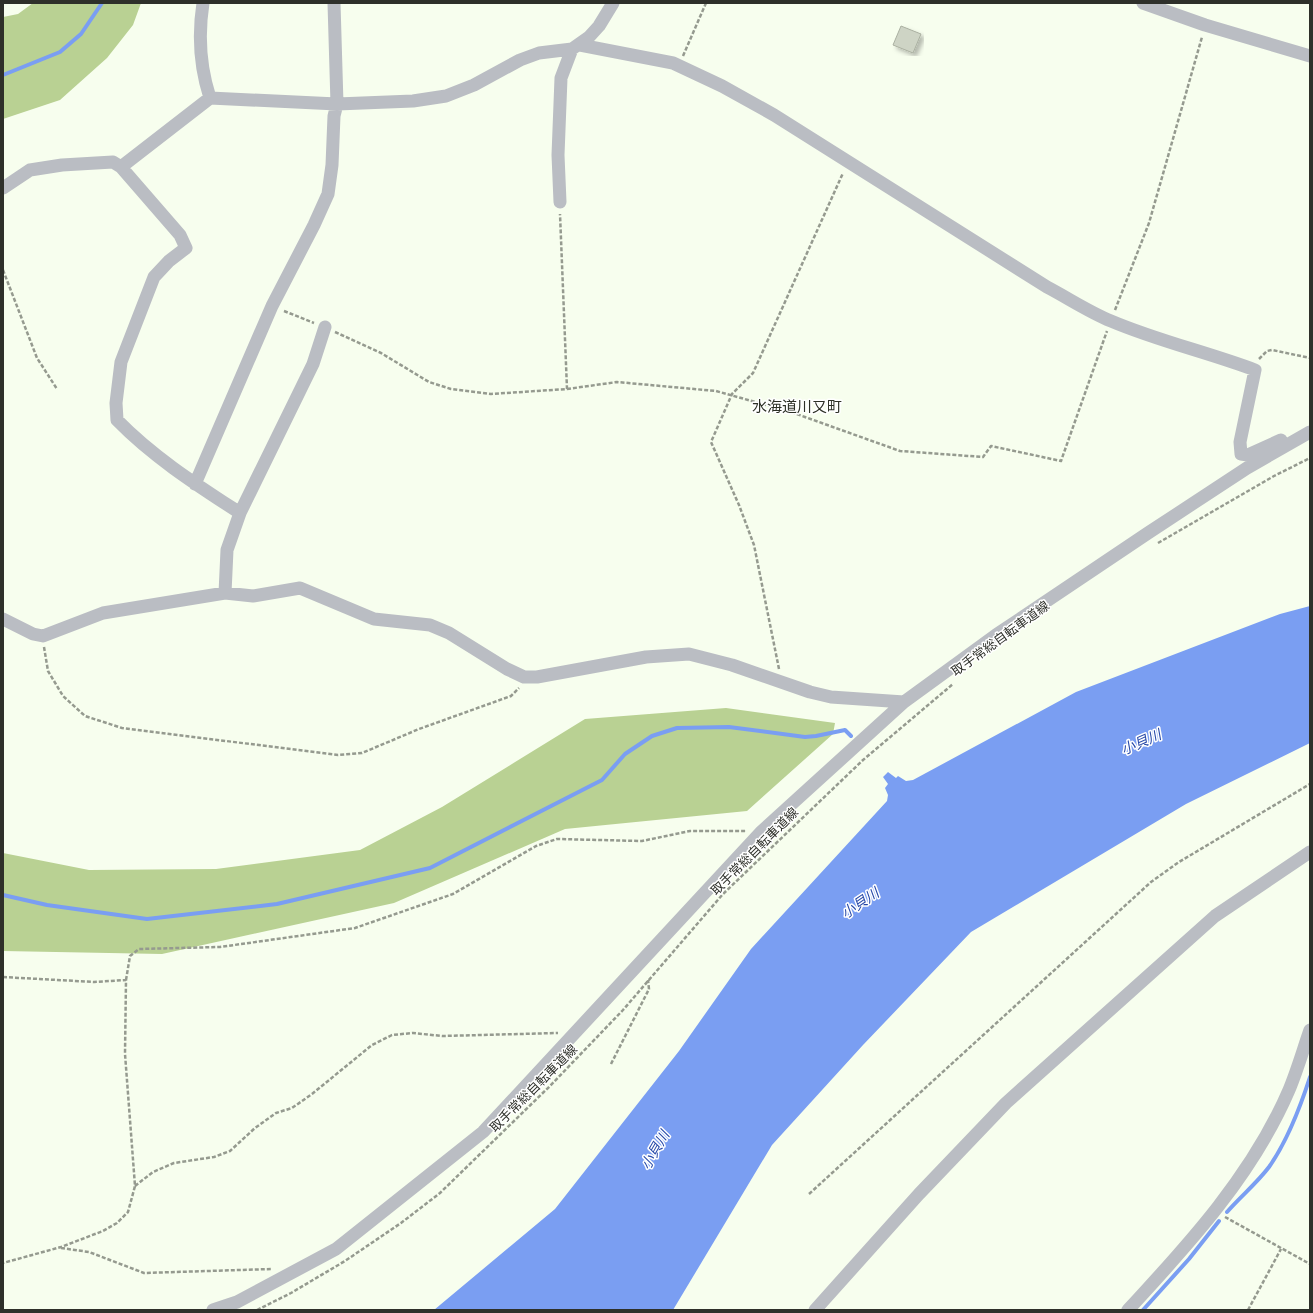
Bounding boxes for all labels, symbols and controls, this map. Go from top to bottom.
district label: 水海道川又町 [752,398,842,415]
street label: 取手常総自転車道線 [949,598,1052,679]
water label: 小貝川 [1119,725,1165,758]
street label: 取手常総自転車道線 [708,805,801,898]
water label: 小貝川 [838,884,884,921]
street label: 取手常総自転車道線 [487,1042,580,1135]
water label: 小貝川 [638,1126,673,1172]

